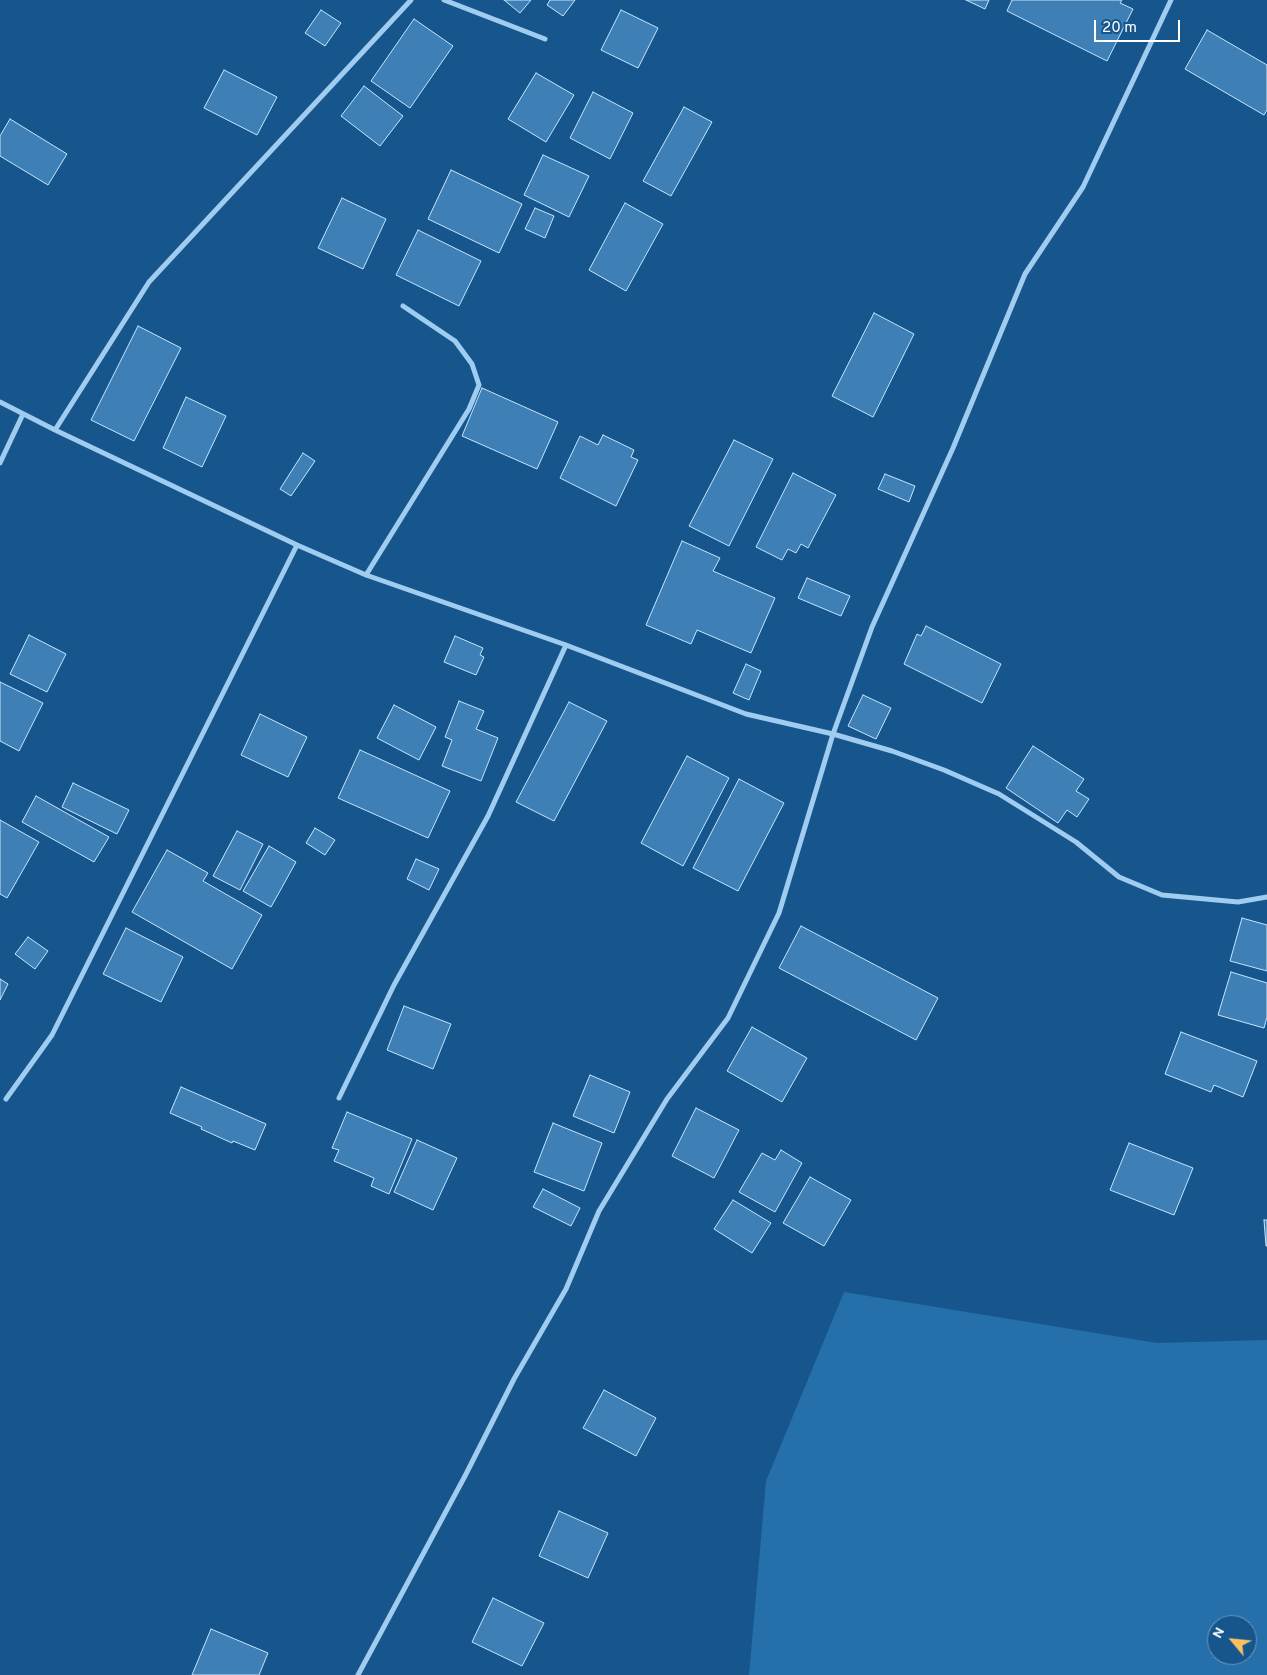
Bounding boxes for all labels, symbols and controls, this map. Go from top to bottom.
scale bar [1097,10,1183,42]
text: 20 m [1102,19,1137,38]
north arrow [1207,1615,1257,1665]
text: N [1209,1625,1229,1642]

